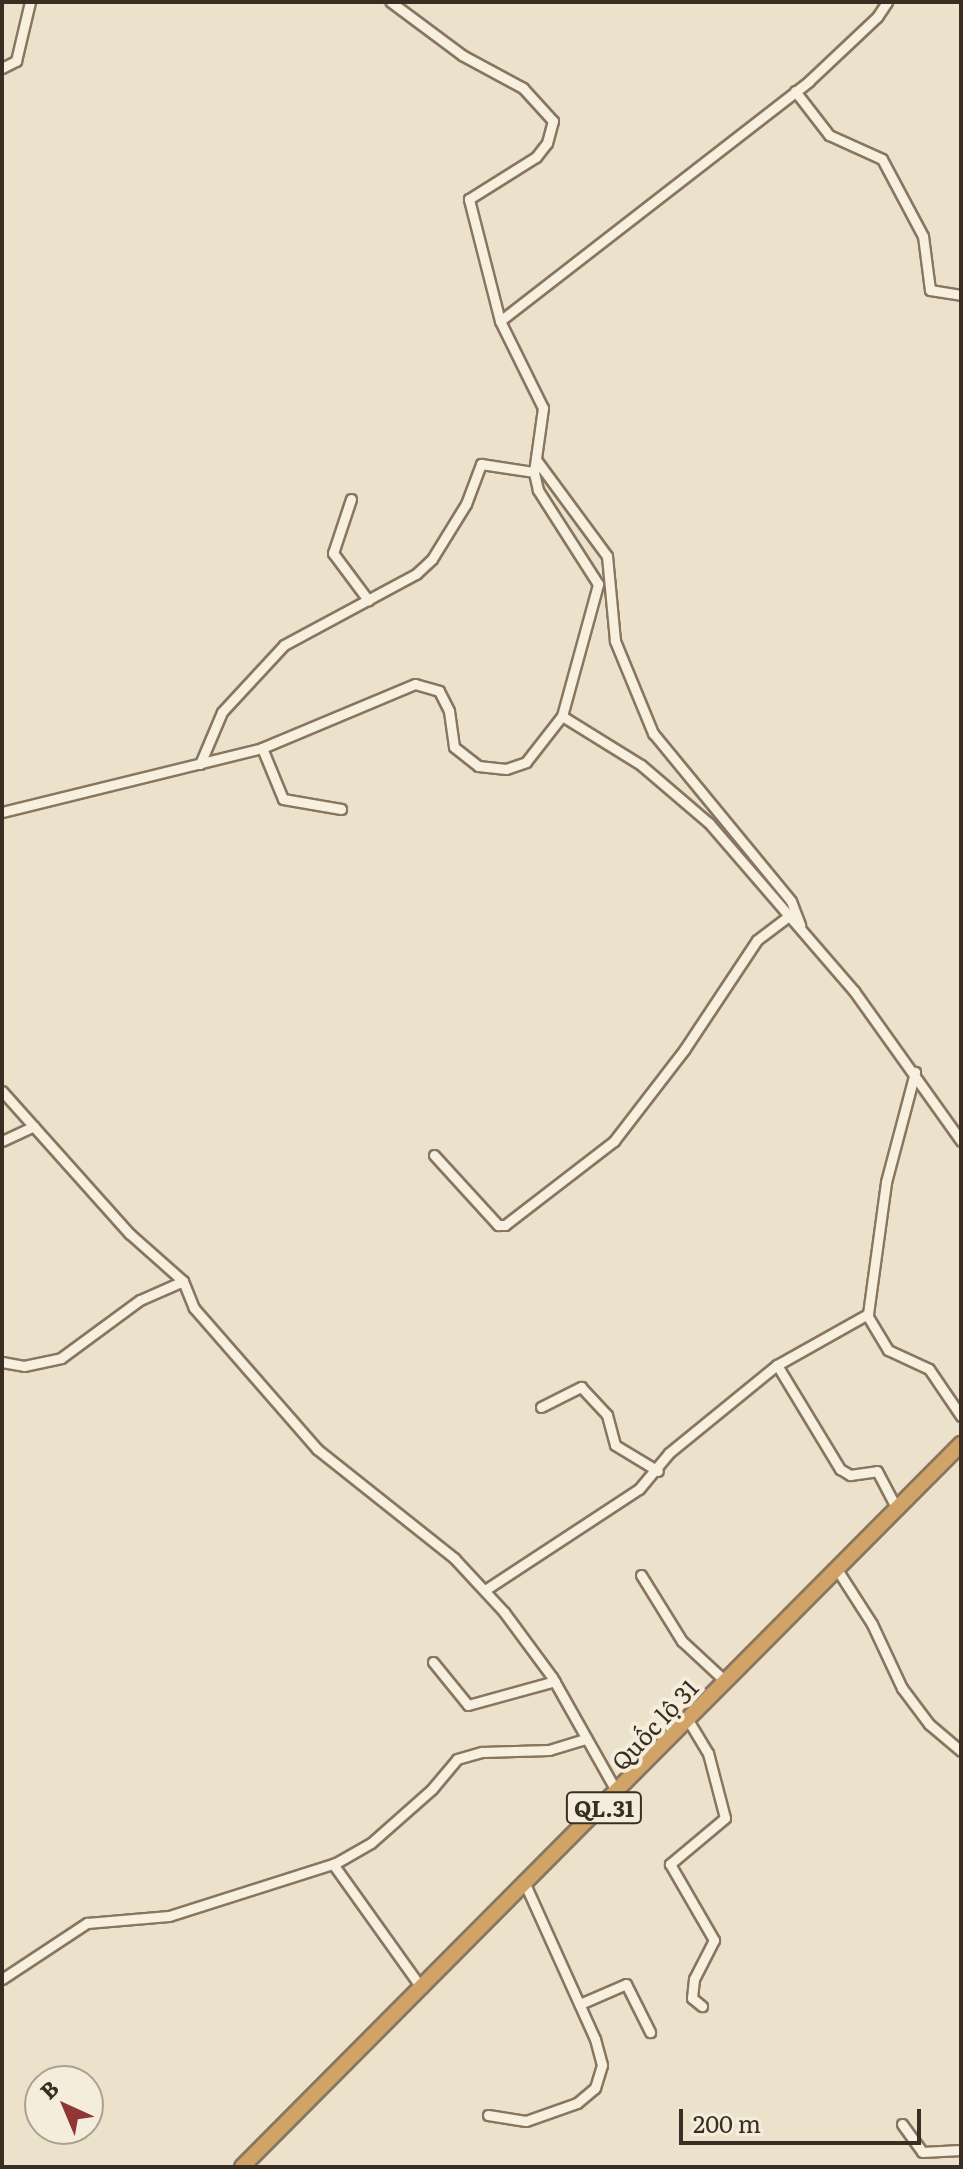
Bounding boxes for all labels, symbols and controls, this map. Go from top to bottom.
street label: Quốc lộ 31 [605,1673,703,1775]
road number: QL.31 [564,1790,644,1826]
north arrow [24,2065,104,2145]
text: B [31,2072,65,2106]
scale bar [683,2093,925,2143]
text: 200 m [693,2105,761,2140]

